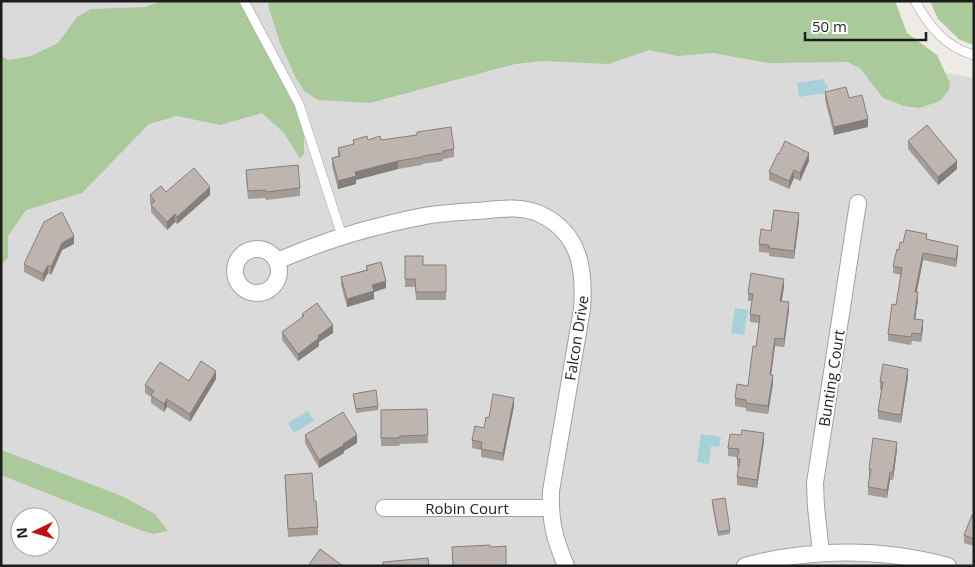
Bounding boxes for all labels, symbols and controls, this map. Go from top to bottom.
scale bar [805,10,926,42]
text: 50 m [812,16,847,36]
street label: Falcon Drive [559,294,593,382]
street label: Bunting Court [813,328,849,428]
street label: Robin Court [425,498,509,518]
north arrow [10,507,60,557]
text: N [12,527,32,540]

